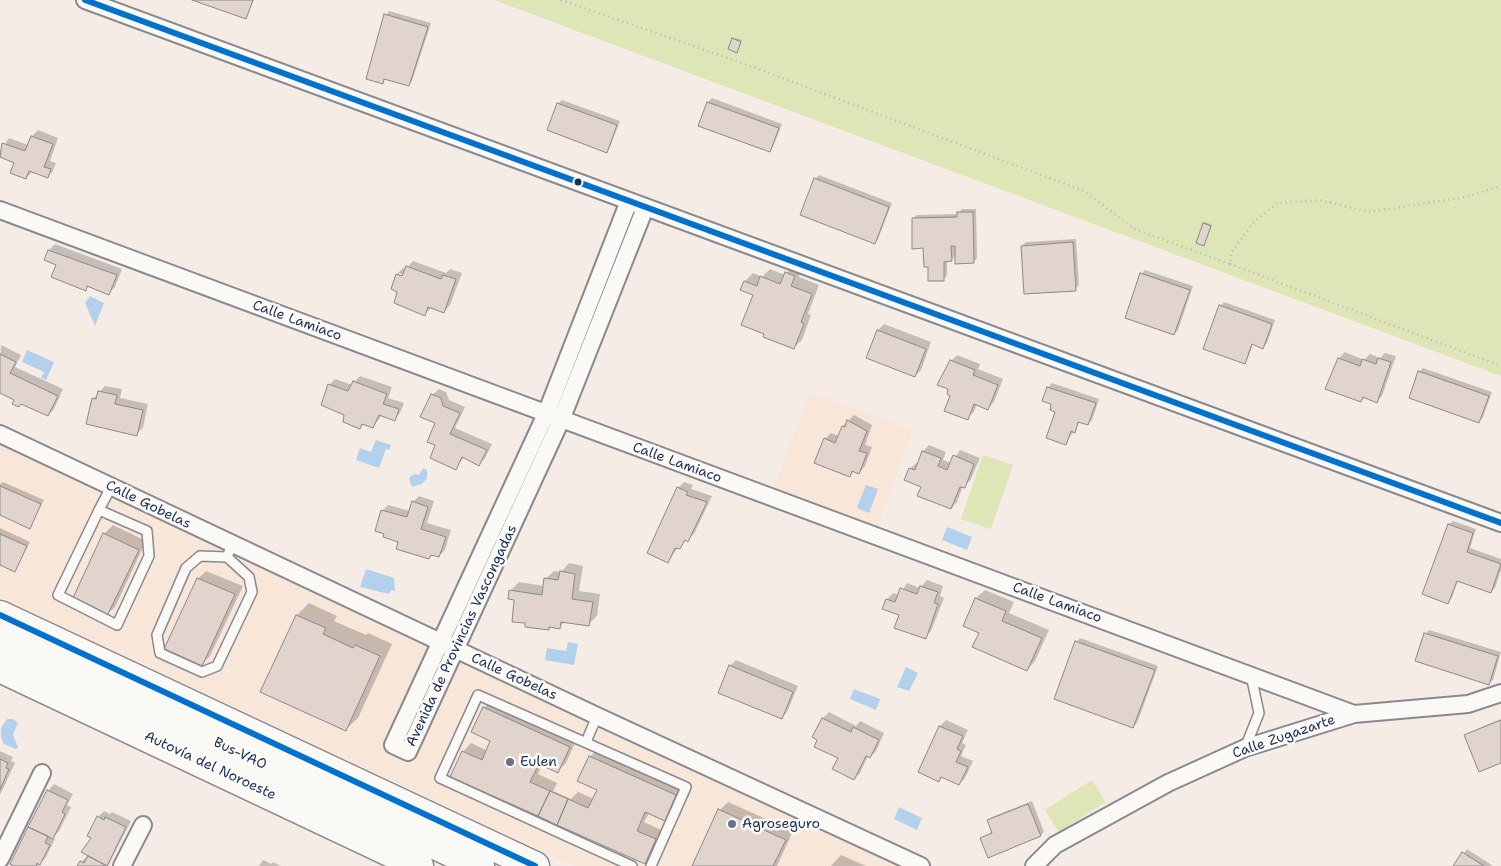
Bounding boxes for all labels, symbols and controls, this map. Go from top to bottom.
unlabelled marker [573,177,583,187]
street label: Calle Lamiaco [250,297,344,345]
street label: Calle Lamiaco [630,439,724,487]
street label: Calle Gobelas [103,477,193,533]
street label: Avenida de Provincias Vascongadas [403,522,521,750]
street label: Calle Lamiaco [1010,579,1104,627]
street label: Calle Gobelas [468,650,560,704]
street label: Calle Zugazarte [1230,712,1338,762]
street label: Autovía del Noroeste [141,728,279,804]
street label: Bus-VAO [211,734,269,774]
place label: Eulen [520,754,557,770]
marker: Eulen [504,756,516,768]
place label: Agroseguro [742,816,820,832]
marker: Agroseguro [726,818,738,830]

